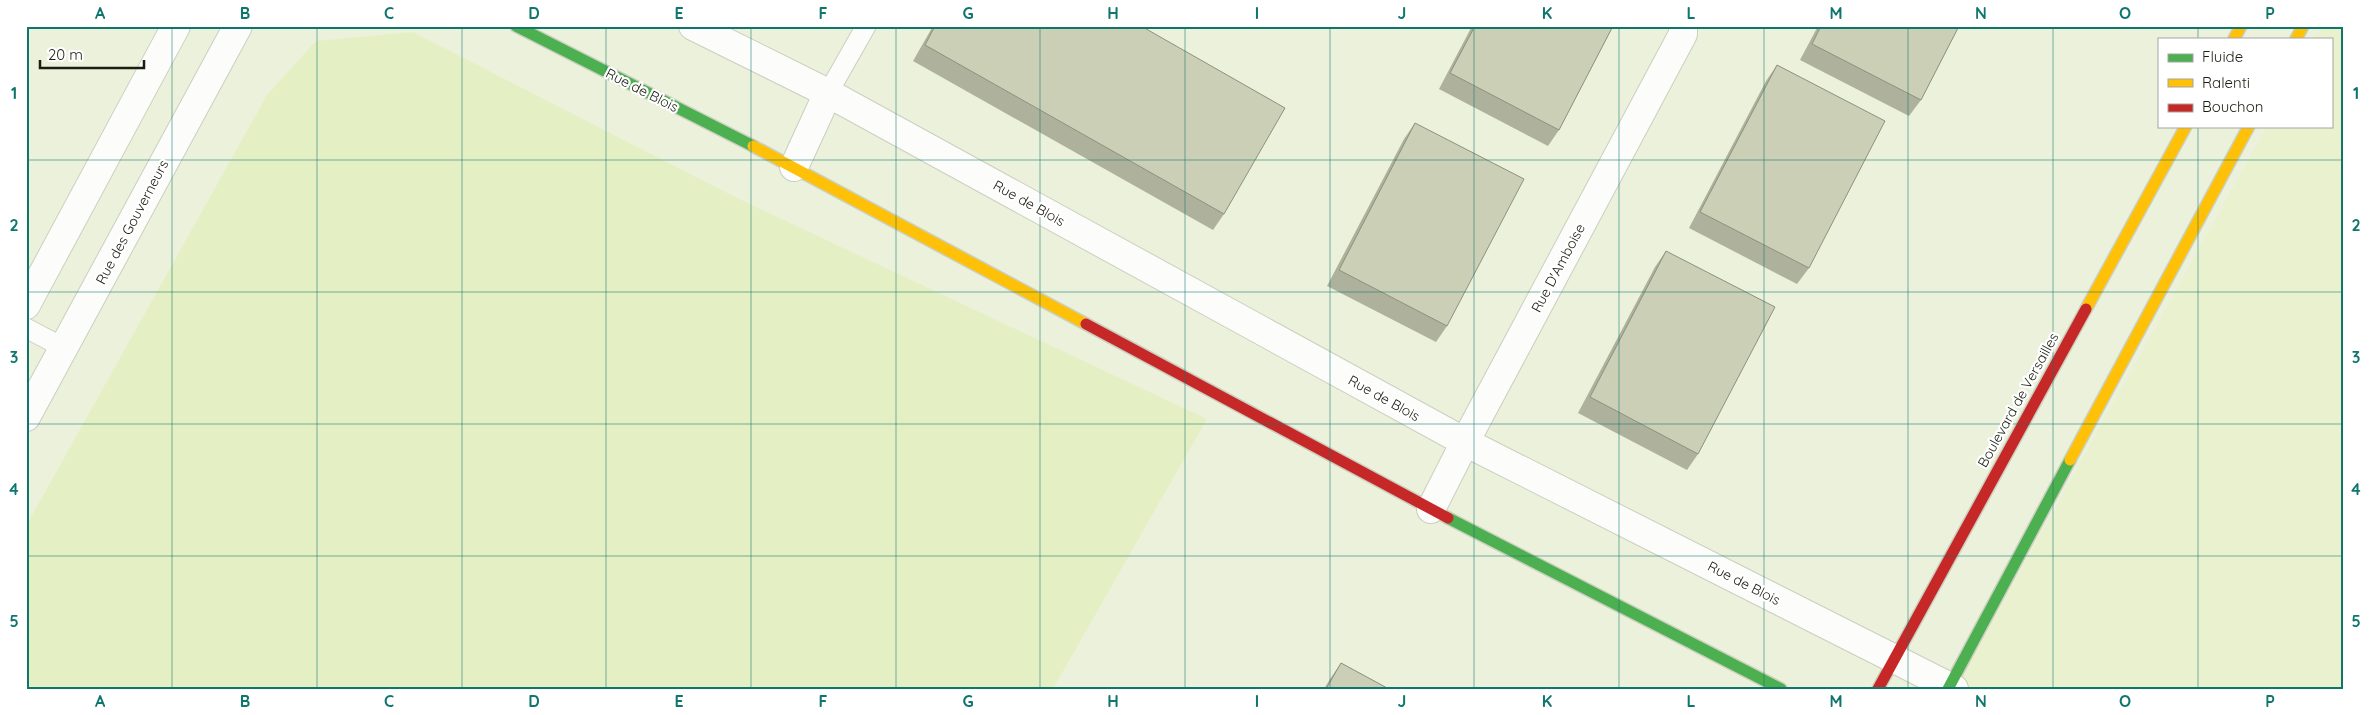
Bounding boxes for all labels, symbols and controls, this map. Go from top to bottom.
text: A [95,3,106,23]
text: B [240,3,250,23]
text: C [384,3,394,23]
text: D [528,3,540,23]
text: E [674,3,684,23]
text: F [819,3,828,23]
text: G [962,3,974,23]
text: H [1107,3,1119,23]
text: I [1255,3,1259,23]
text: J [1398,3,1406,23]
text: K [1542,3,1552,23]
text: L [1687,3,1696,23]
text: M [1829,3,1843,23]
text: N [1975,3,1987,23]
text: O [2119,3,2131,23]
text: P [2265,3,2275,23]
scale bar [40,38,144,70]
legend [2158,38,2332,128]
text: 20 m [48,45,83,64]
text: Fluide [2202,47,2243,66]
street label: Rue de Blois [603,64,681,116]
text: Ralenti [2202,73,2250,92]
text: 1 [11,83,17,103]
text: 1 [2353,83,2359,103]
text: Bouchon [2202,97,2263,116]
street label: Rue des Gouverneurs [92,157,172,287]
street label: Rue de Blois [990,176,1068,230]
text: 2 [9,215,19,235]
text: 2 [2351,215,2361,235]
street label: Rue D'Amboise [1527,220,1589,315]
street label: Boulevard de Versailles [1973,330,2063,470]
text: 3 [10,347,18,367]
text: 3 [2352,347,2360,367]
street label: Rue de Blois [1345,371,1423,425]
text: 4 [9,479,19,499]
text: 4 [2351,479,2361,499]
street label: Rue de Blois [1705,557,1783,609]
text: 5 [9,611,19,631]
text: 5 [2351,611,2361,631]
text: A [95,691,106,711]
text: B [240,691,250,711]
text: C [384,691,394,711]
text: D [528,691,540,711]
text: E [674,691,684,711]
text: F [819,691,828,711]
text: G [962,691,974,711]
text: H [1107,691,1119,711]
text: I [1255,691,1259,711]
text: J [1398,691,1406,711]
text: K [1542,691,1552,711]
text: L [1687,691,1696,711]
text: M [1829,691,1843,711]
text: N [1975,691,1987,711]
text: O [2119,691,2131,711]
text: P [2265,691,2275,711]

